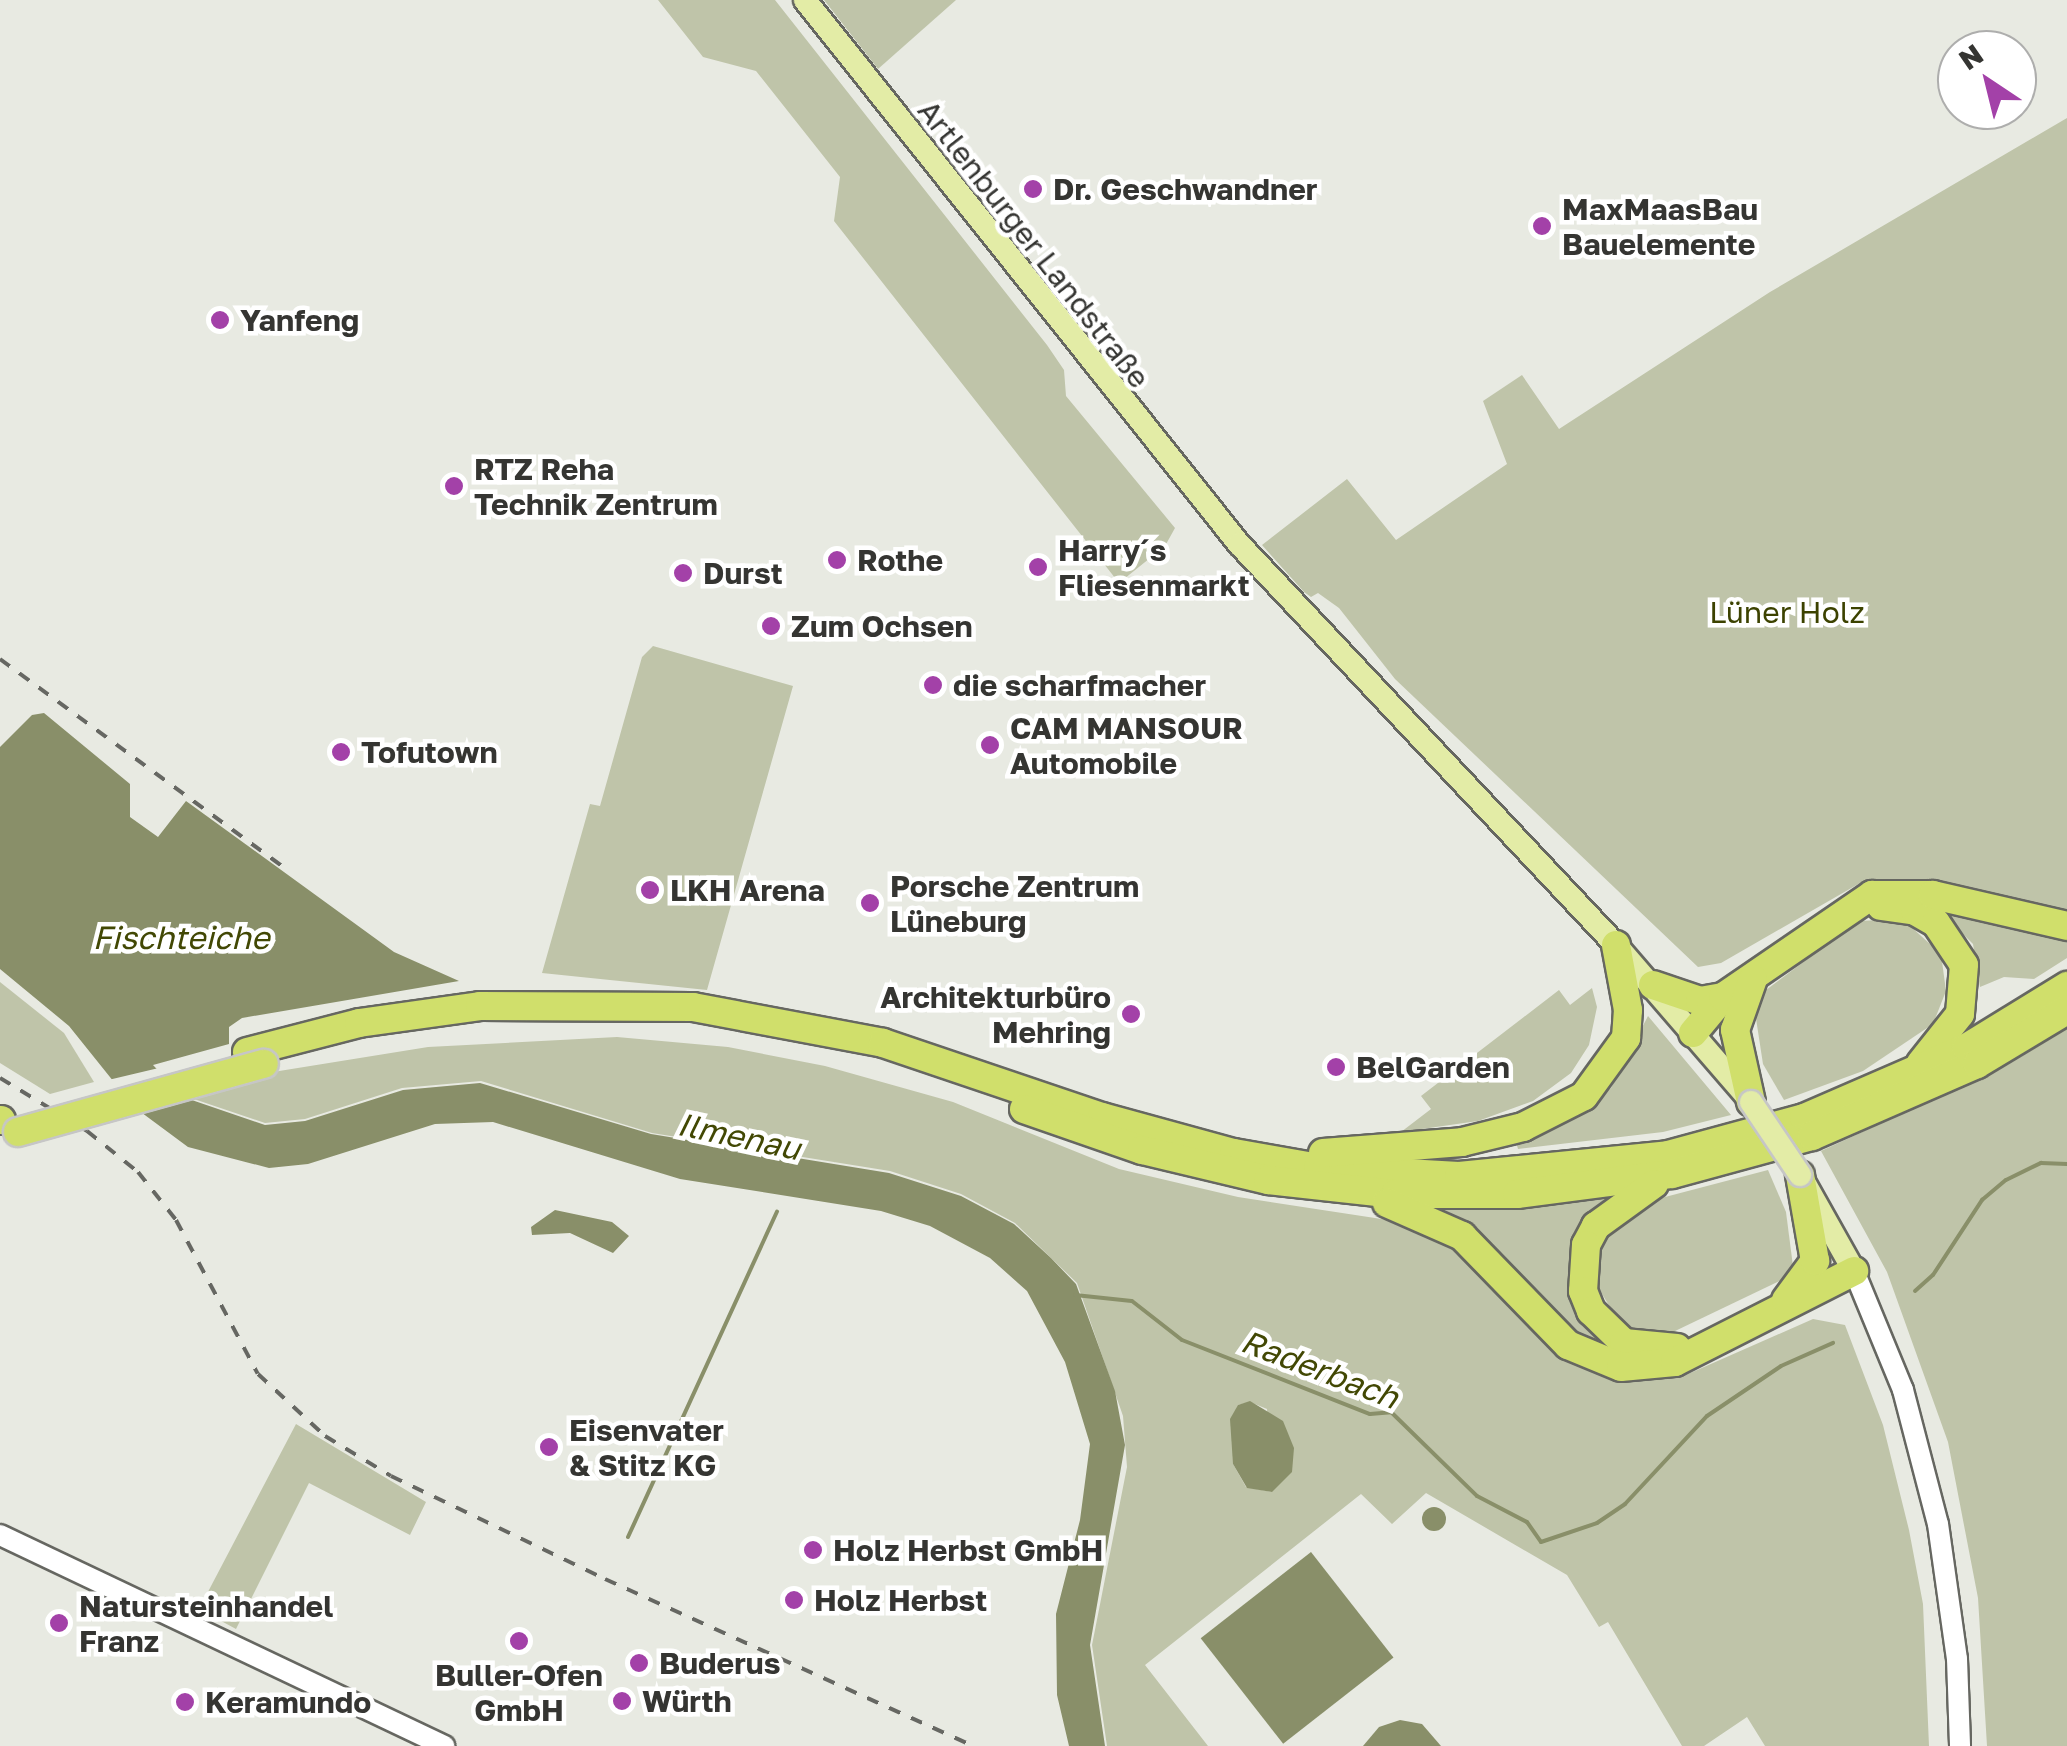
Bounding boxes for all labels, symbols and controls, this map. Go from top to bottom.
north arrow [1937,30,2037,130]
text: N [1952,37,1989,76]
street label: Artlenburger Landstraße [911,93,1157,395]
place label: Dr. Geschwandner [1053,171,1318,207]
marker: Dr. Geschwandner [1022,178,1044,200]
place label: MaxMaasBau Bauelemente [1562,191,1758,262]
marker: MaxMaasBau Bauelemente [1531,215,1553,237]
place label: Yanfeng [240,302,359,338]
marker: Yanfeng [209,309,231,331]
place label: RTZ Reha Technik Zentrum [474,451,718,522]
marker: RTZ Reha Technik Zentrum [443,475,465,497]
place label: Harry´s Fliesenmarkt [1058,532,1250,602]
place label: Rothe [857,542,943,578]
marker: Rothe [826,549,848,571]
place label: Durst [703,555,783,591]
marker: Harry´s Fliesenmarkt [1027,556,1049,578]
marker: Durst [672,562,694,584]
park label: Lüner Holz [1709,594,1865,630]
place label: Zum Ochsen [791,608,973,644]
marker: Zum Ochsen [760,615,782,637]
place label: die scharfmacher [953,667,1206,703]
marker: die scharfmacher [922,674,944,696]
place label: CAM MANSOUR Automobile [1010,710,1243,780]
place label: Tofutown [361,734,498,770]
marker: CAM MANSOUR Automobile [979,734,1001,756]
marker: Tofutown [330,741,352,763]
place label: Porsche Zentrum Lüneburg [890,868,1139,938]
place label: LKH Arena [670,872,825,908]
marker: LKH Arena [639,879,661,901]
marker: Porsche Zentrum Lüneburg [859,892,881,914]
water label: Fischteiche [93,918,269,956]
place label: Architekturbüro Mehring [880,979,1111,1050]
marker: Architekturbüro Mehring [1120,1003,1142,1025]
place label: BelGarden [1356,1049,1510,1085]
marker: BelGarden [1325,1056,1347,1078]
water label: Ilmenau [674,1104,804,1168]
water label: Raderbach [1236,1321,1404,1417]
place label: Eisenvater & Stitz KG [569,1412,724,1482]
marker: Eisenvater & Stitz KG [538,1436,560,1458]
place label: Holz Herbst GmbH [833,1532,1103,1568]
marker: Holz Herbst GmbH [802,1539,824,1561]
place label: Holz Herbst [814,1582,987,1618]
place label: Natursteinhandel Franz [79,1588,333,1658]
marker: Holz Herbst [783,1589,805,1611]
marker: Natursteinhandel Franz [48,1612,70,1634]
marker: Buller-Ofen GmbH [508,1630,530,1652]
place label: Buderus [659,1645,780,1681]
marker: Buderus [628,1652,650,1674]
place label: Buller-Ofen GmbH [435,1657,603,1728]
place label: Würth [642,1683,732,1719]
place label: Keramundo [205,1684,371,1720]
marker: Würth [611,1690,633,1712]
marker: Keramundo [174,1691,196,1713]

